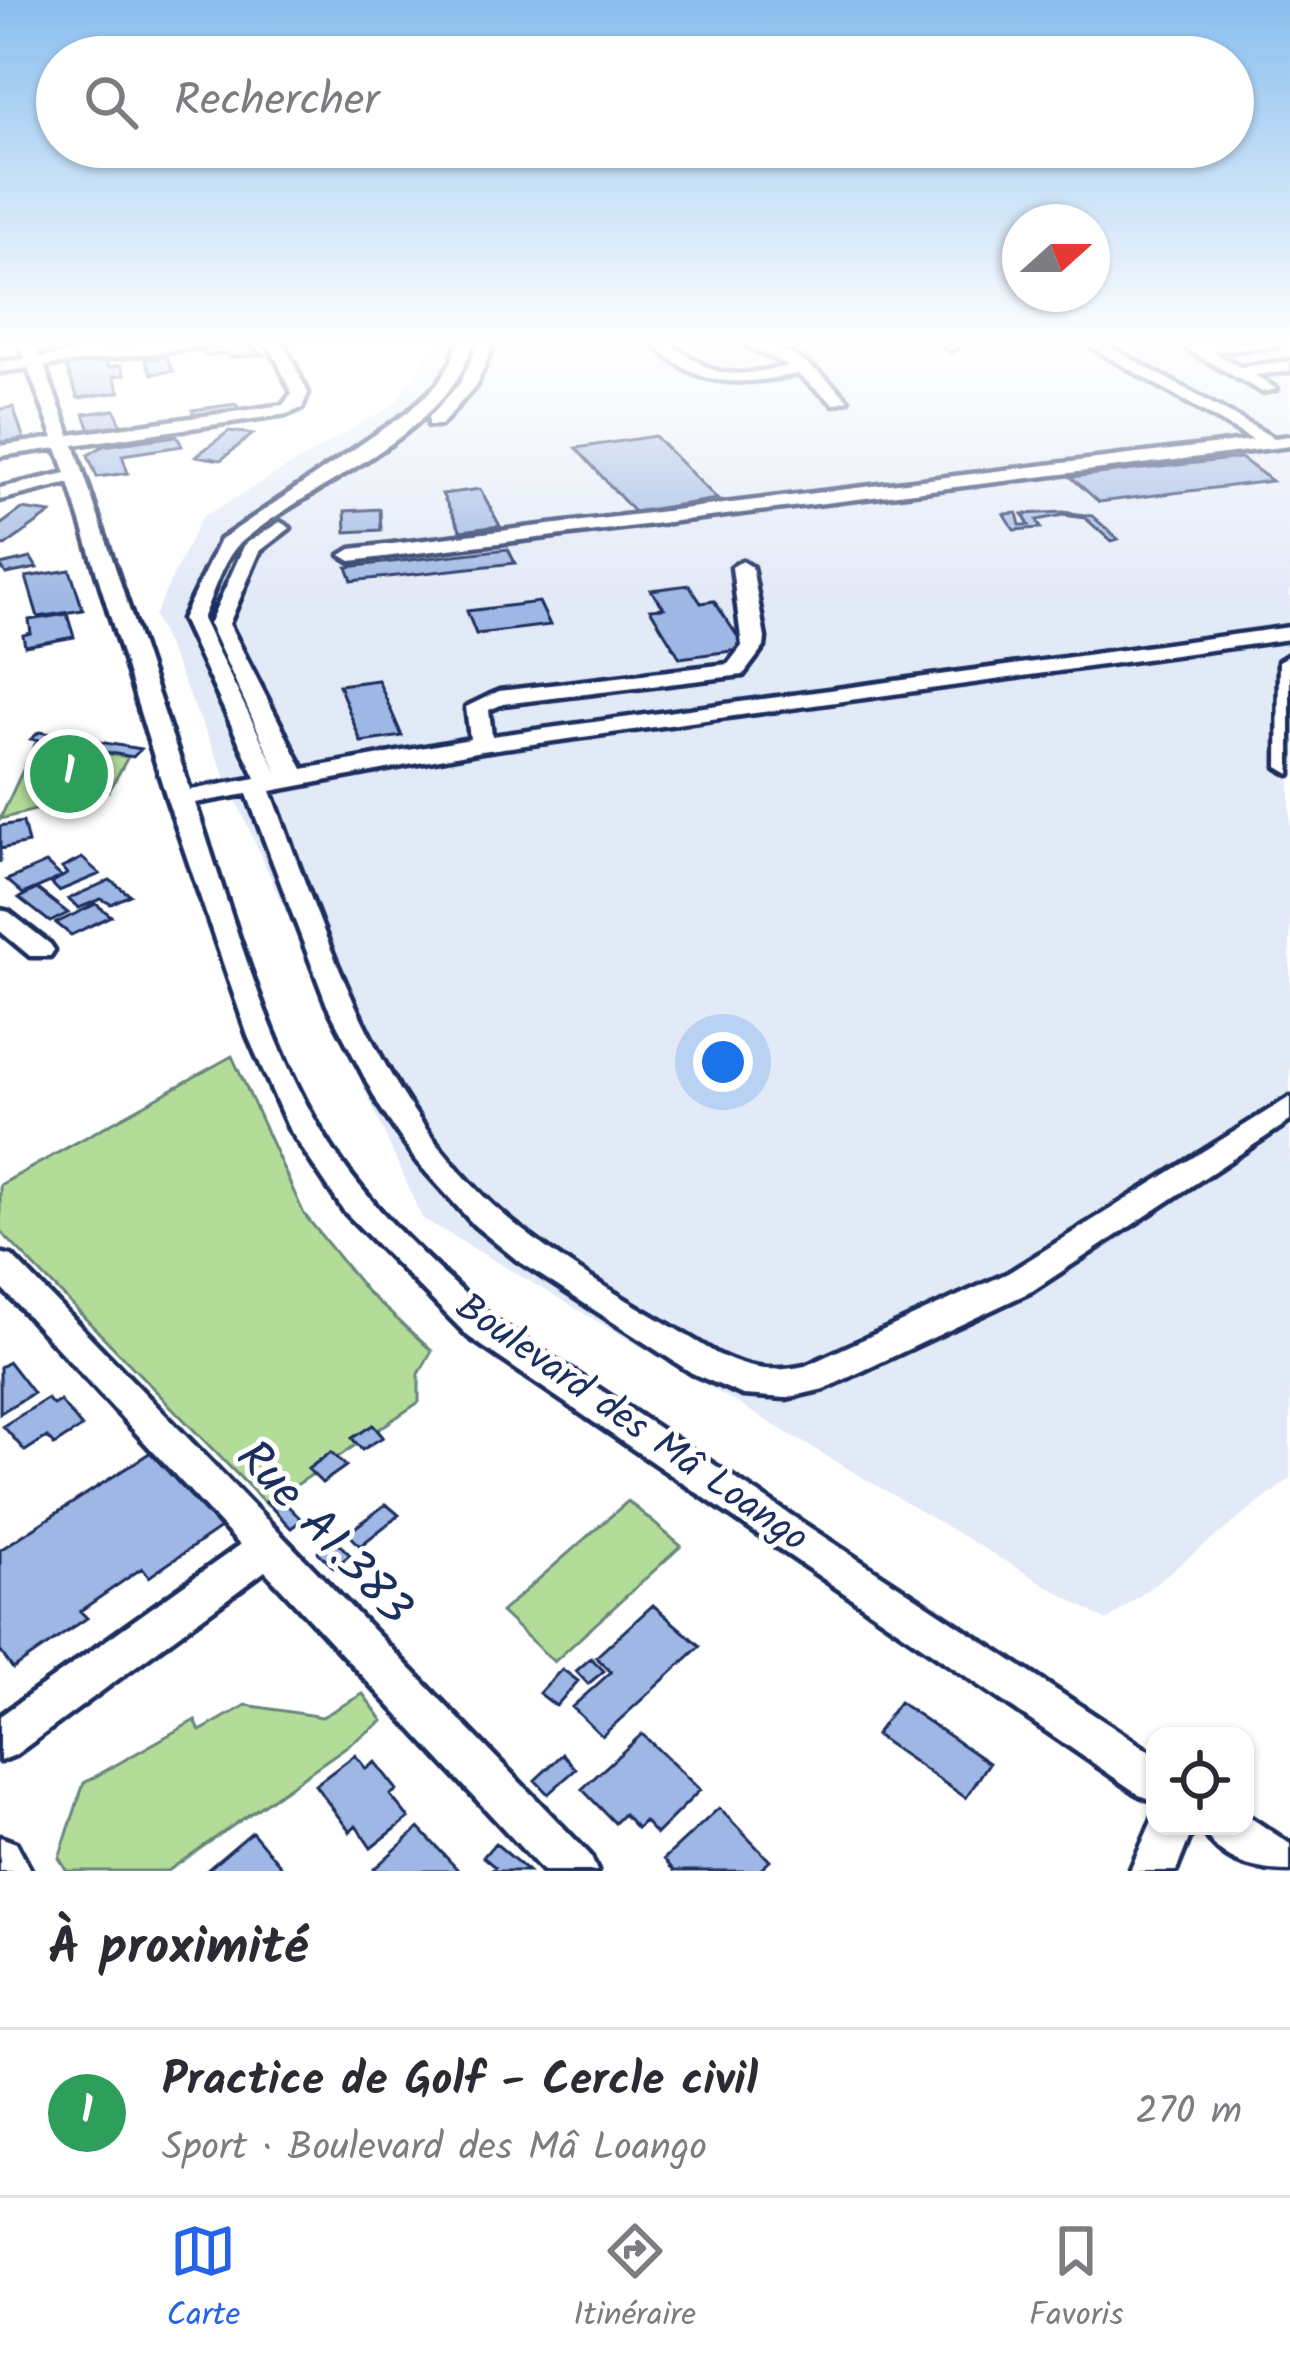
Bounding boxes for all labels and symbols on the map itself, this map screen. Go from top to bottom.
north arrow [1002,204,1110,312]
pin: 1 [30,729,108,819]
your location [693,1032,753,1092]
street label: Boulevard des Mâ Loango [441,1278,821,1570]
street label: Rue A1.383 [216,1423,430,1645]

